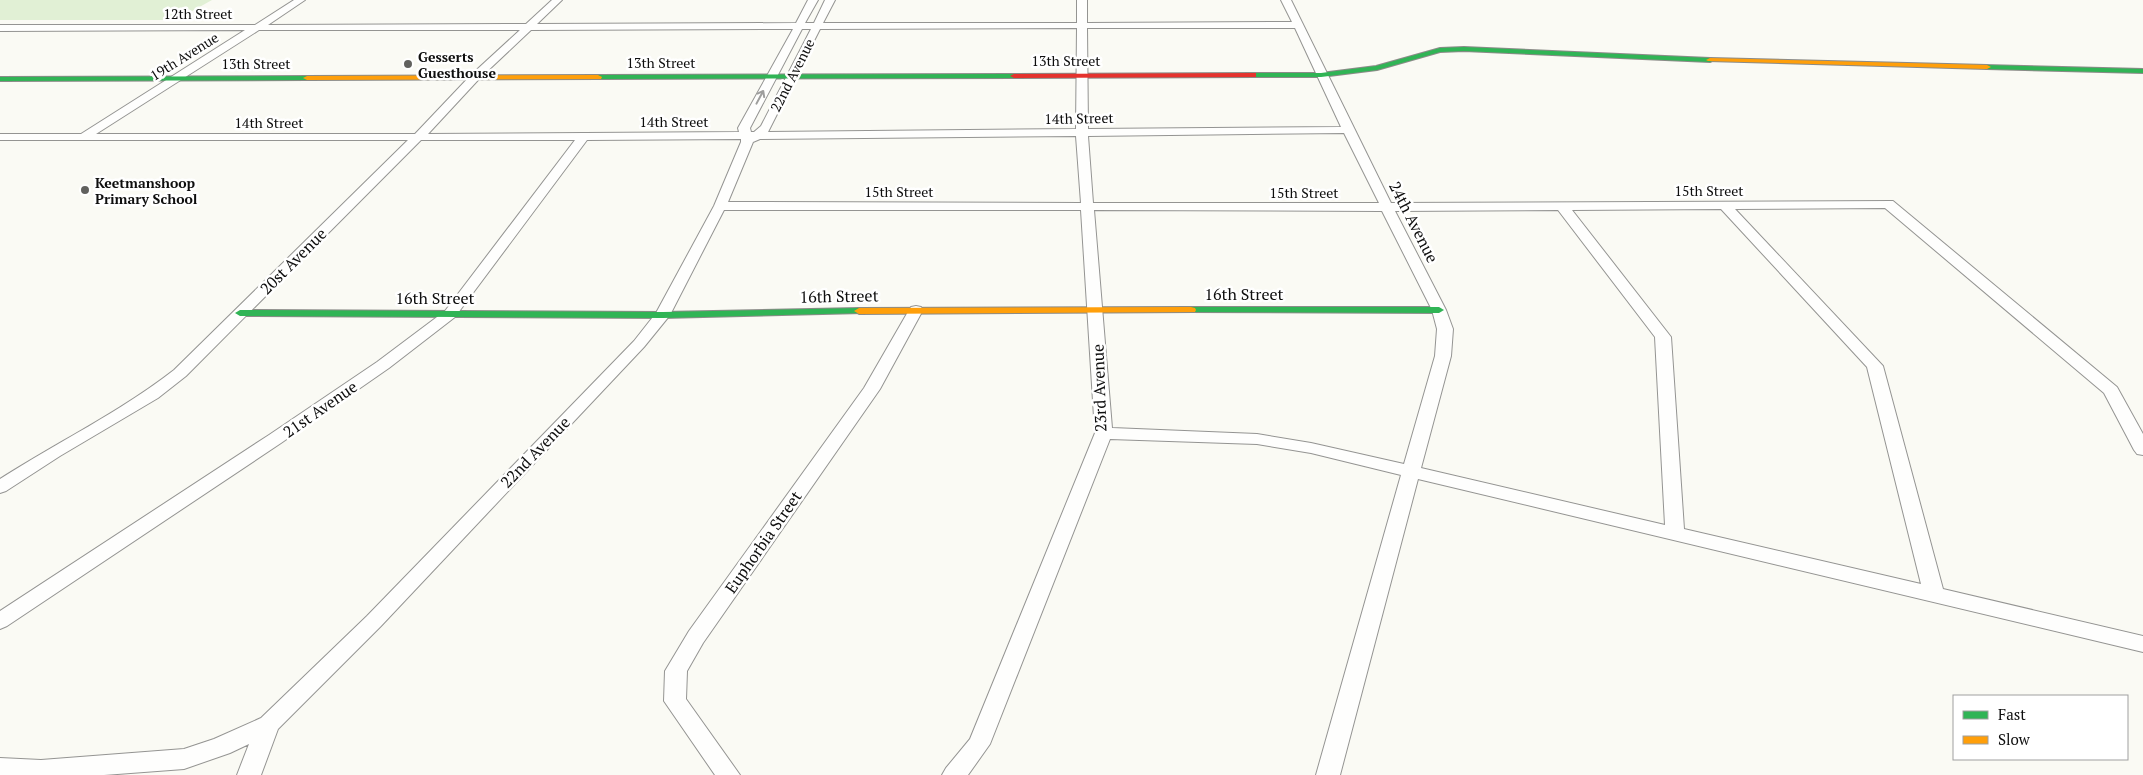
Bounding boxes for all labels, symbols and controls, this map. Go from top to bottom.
street label: 12th Street [163,4,233,23]
street label: 19th Avenue [146,27,222,85]
street label: 22nd Avenue [765,35,819,115]
place label: Gesserts Guesthouse [418,47,496,82]
street label: 13th Street [1031,51,1101,70]
street label: 13th Street [626,53,696,72]
street label: 13th Street [221,54,291,73]
marker: Gesserts Guesthouse [402,58,414,70]
one-way arrow [755,90,765,105]
street label: 14th Street [1044,108,1115,128]
street label: 14th Street [639,112,709,131]
street label: 14th Street [234,113,304,132]
place label: Keetmanshoop Primary School [95,173,198,208]
street label: 24th Avenue [1384,178,1444,266]
street label: 15th Street [1674,181,1744,200]
street label: 15th Street [864,182,934,201]
street label: 15th Street [1269,183,1339,202]
marker: Keetmanshoop Primary School [79,184,91,196]
street label: 20st Avenue [255,223,331,299]
street label: 16th Street [1205,283,1284,305]
street label: 16th Street [799,284,879,308]
street label: 16th Street [396,287,475,309]
street label: 23rd Avenue [1086,344,1112,432]
street label: 21st Avenue [279,375,361,443]
street label: 22nd Avenue [495,411,575,493]
street label: Euphorbia Street [720,486,806,598]
legend [1953,695,2128,760]
text: Fast [1998,704,2026,724]
text: Slow [1998,729,2031,749]

